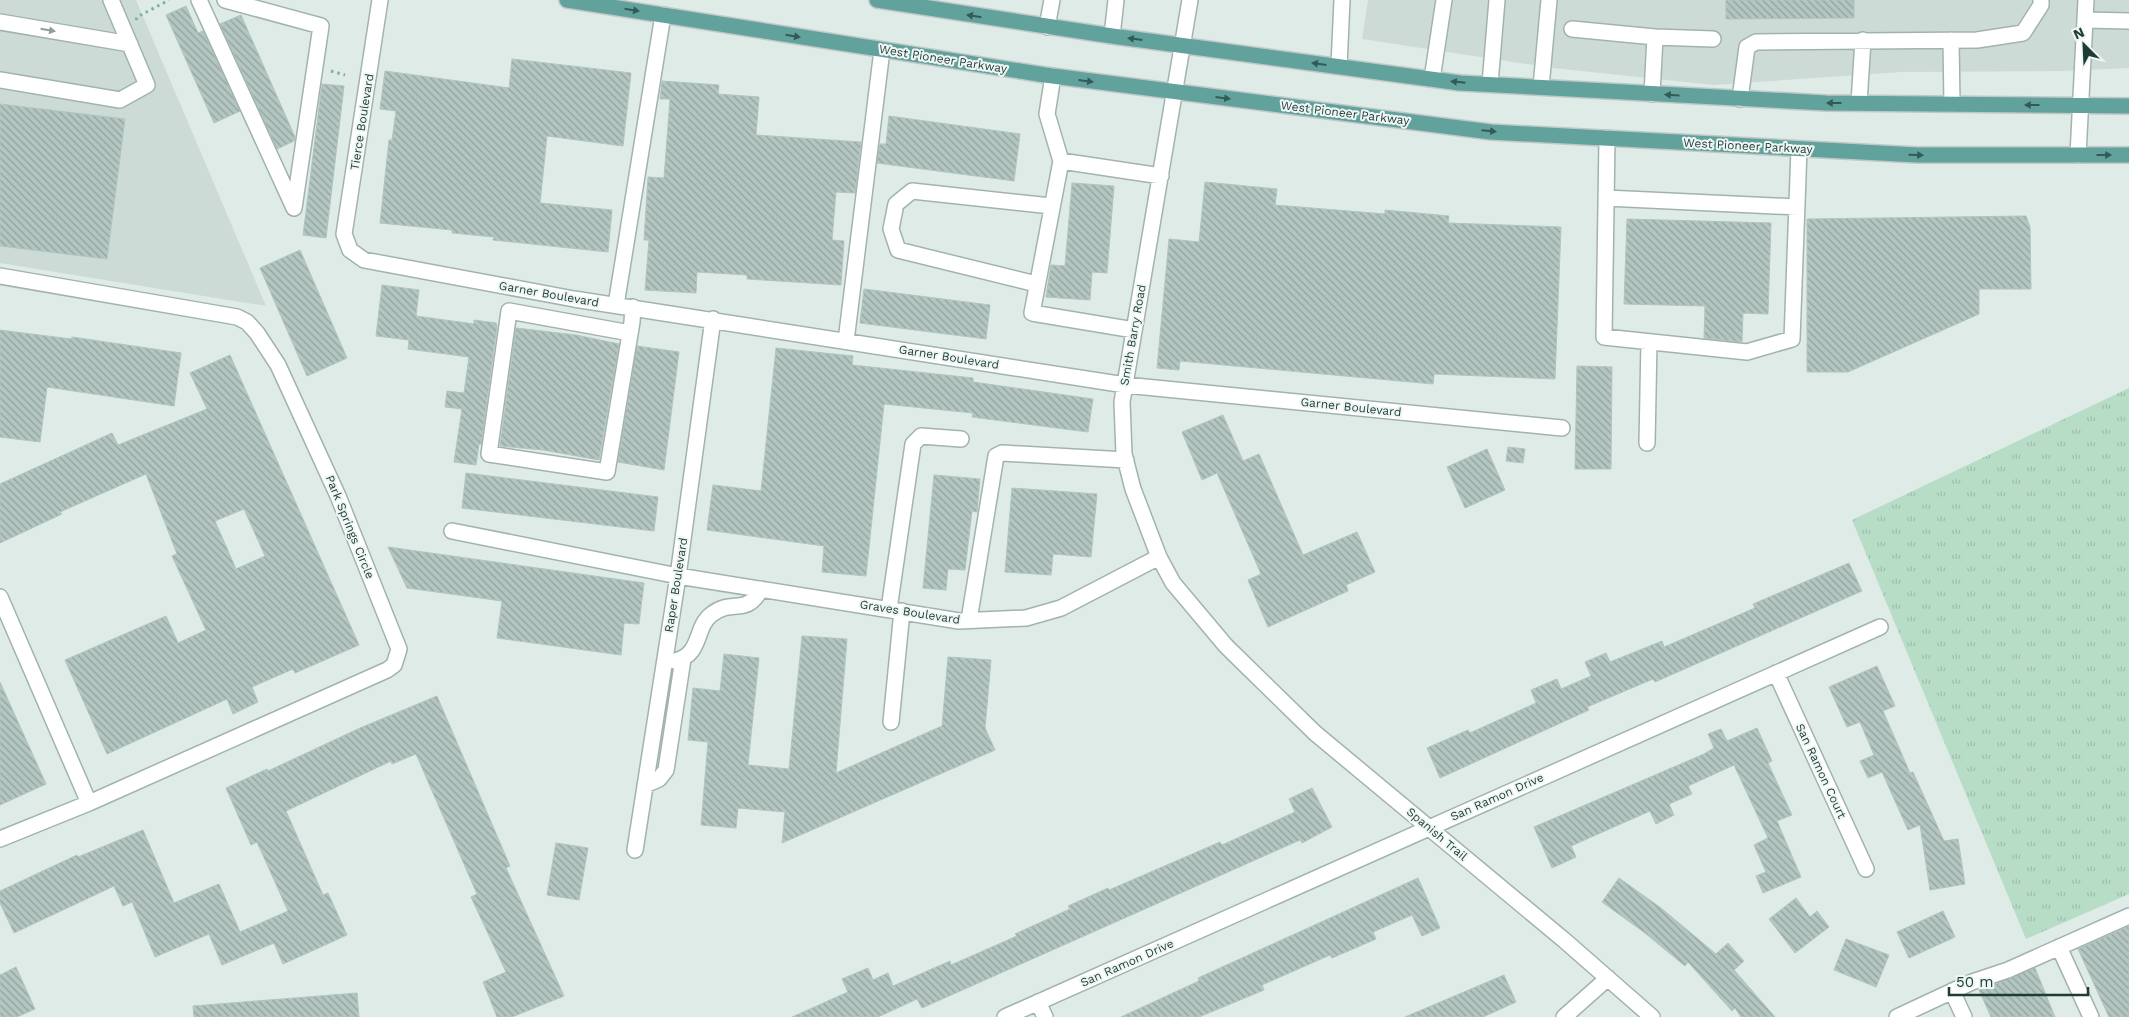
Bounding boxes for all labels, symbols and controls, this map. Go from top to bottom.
one-way arrow [624,7,640,15]
one-way arrow [966,12,982,20]
north arrow [2059,20,2109,70]
text: N [2071,24,2087,43]
one-way arrow [40,27,56,35]
one-way arrow [785,32,801,40]
one-way arrow [1127,35,1143,43]
street label: West Pioneer Parkway [878,42,1009,76]
one-way arrow [1311,59,1327,67]
street label: Tierce Boulevard [347,73,377,171]
one-way arrow [1078,77,1094,85]
one-way arrow [1449,78,1465,86]
one-way arrow [1664,90,1680,98]
one-way arrow [1216,94,1232,102]
street label: West Pioneer Parkway [1280,98,1411,128]
one-way arrow [1826,99,1842,107]
one-way arrow [2024,101,2040,109]
one-way arrow [1481,128,1497,136]
street label: West Pioneer Parkway [1683,136,1814,156]
one-way arrow [1908,151,1924,159]
one-way arrow [2096,151,2112,159]
street label: Garner Boulevard [498,278,600,310]
street label: Smith Barry Road [1117,283,1149,387]
street label: Garner Boulevard [898,342,1000,372]
street label: Garner Boulevard [1300,395,1402,419]
street label: Park Springs Circle [323,473,377,581]
street label: Raper Boulevard [662,537,690,633]
street label: Graves Boulevard [859,597,961,627]
street label: San Ramon Court [1793,721,1849,821]
street label: San Ramon Drive [1448,770,1546,824]
street label: Spanish Trail [1404,805,1470,864]
street label: San Ramon Drive [1078,936,1176,990]
scale bar [1949,964,2088,996]
text: 50 m [1956,973,1993,991]

